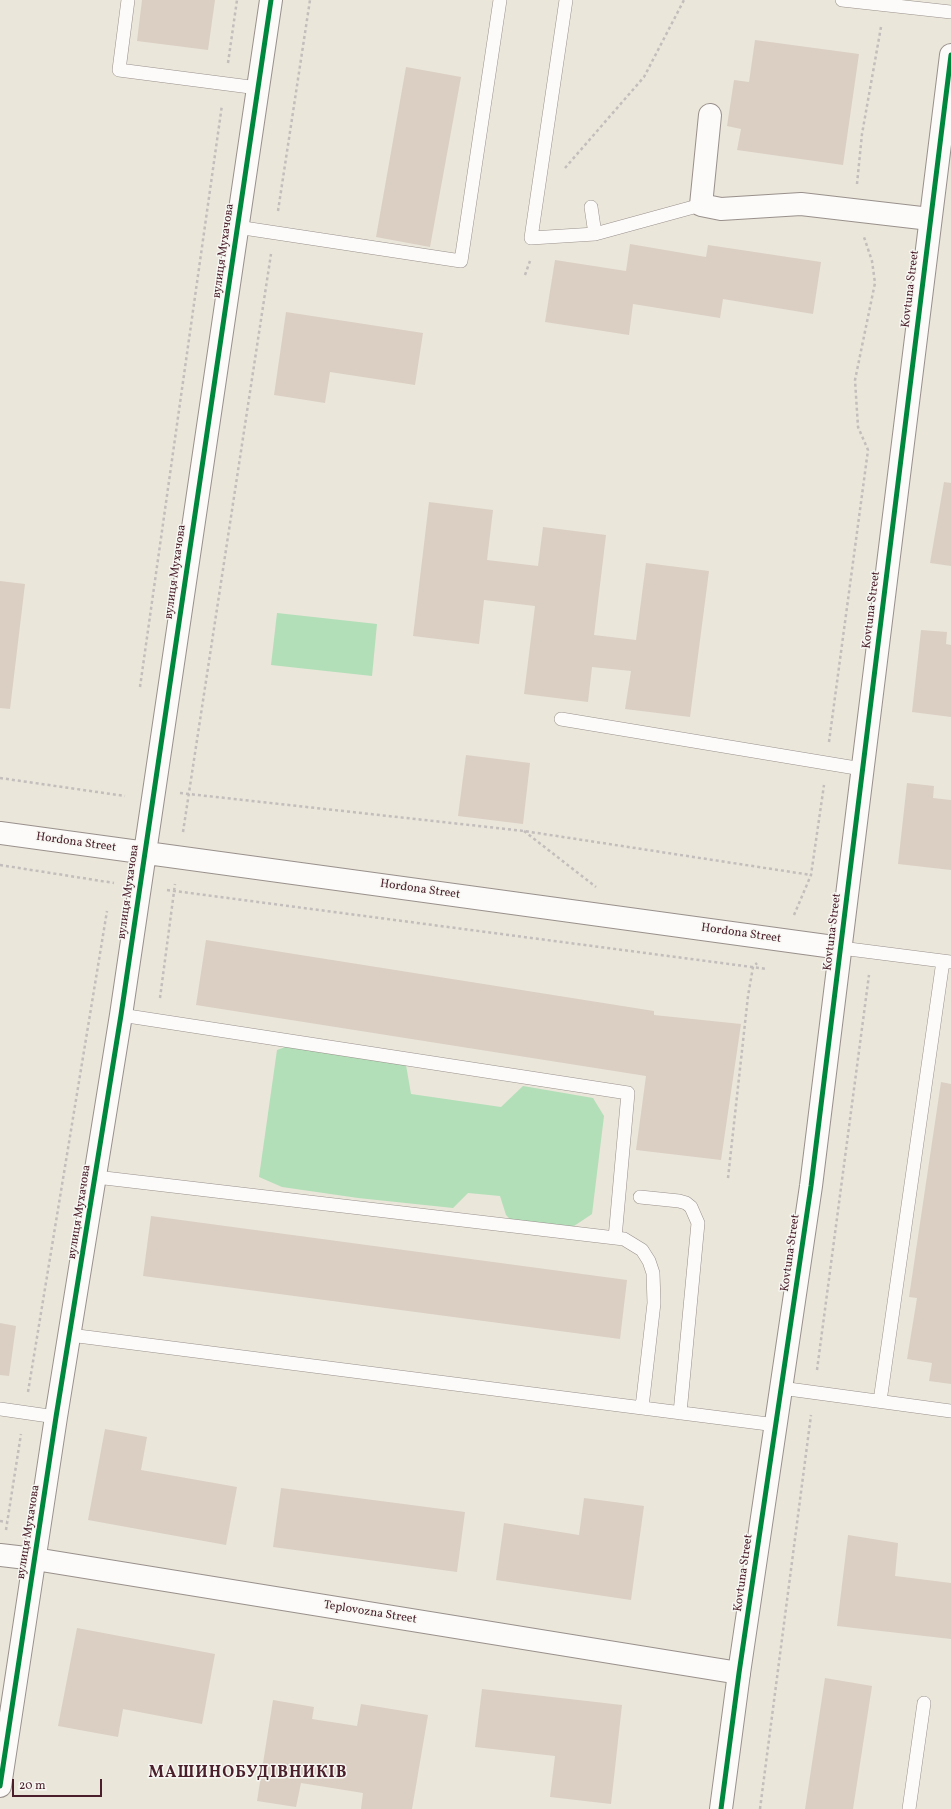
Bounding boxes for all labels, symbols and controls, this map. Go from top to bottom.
street label: вулиця Мухачова [210,203,238,299]
street label: Kovtuna Street [899,249,923,329]
street label: вулиця Мухачова [162,524,190,620]
street label: Kovtuna Street [860,570,884,650]
street label: Hordona Street [35,830,117,856]
street label: вулиця Мухачова [115,844,143,940]
street label: Hordona Street [379,877,461,903]
street label: Kovtuna Street [821,892,845,972]
street label: Hordona Street [700,921,782,947]
street label: вулиця Мухачова [65,1164,95,1260]
street label: Kovtuna Street [778,1213,804,1293]
street label: вулиця Мухачова [14,1484,44,1580]
street label: Kovtuna Street [731,1533,757,1613]
street label: Teplovozna Street [322,1599,418,1627]
district label: МАШИНОБУДІВНИКІВ [149,1764,347,1784]
scale bar [14,1771,104,1797]
text: 20 m [19,1778,46,1794]

